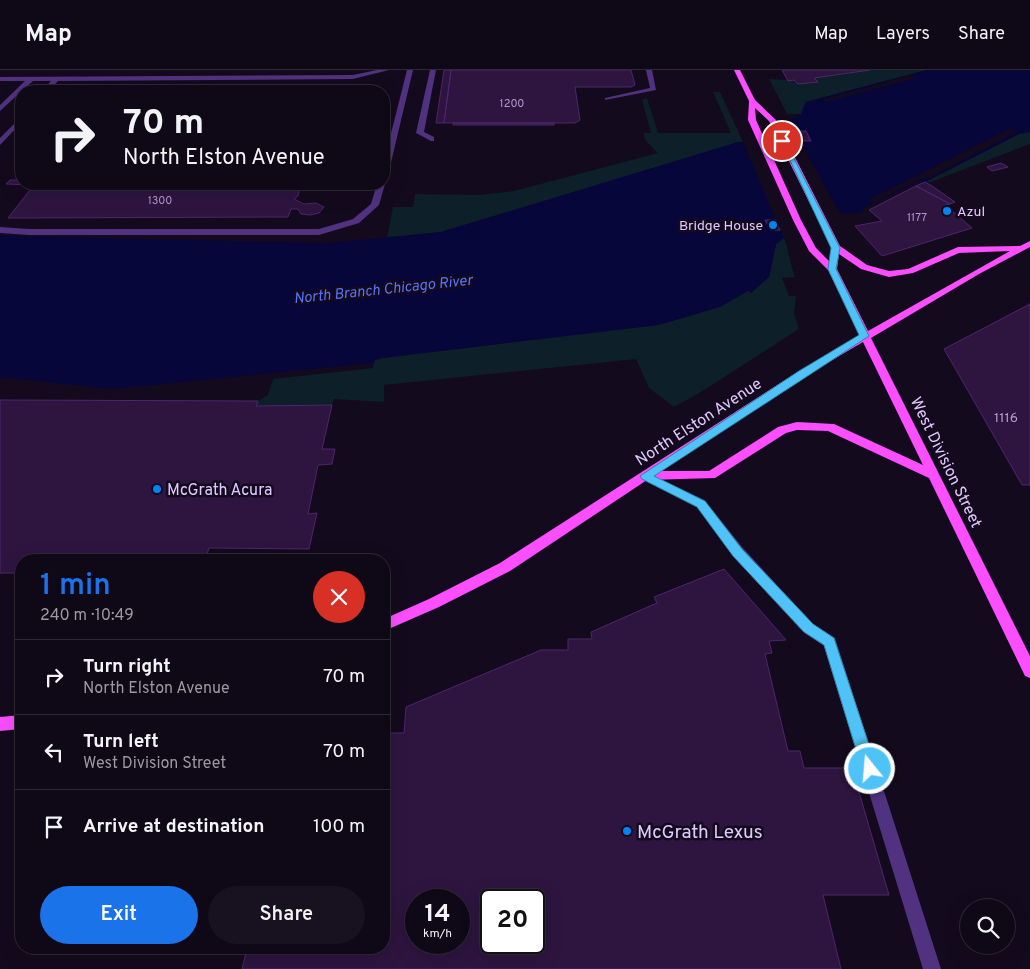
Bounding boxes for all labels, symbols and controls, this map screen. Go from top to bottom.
text: Map [25,20,72,50]
text: Map [814,23,848,46]
text: Layers [876,23,930,46]
text: Share [958,23,1005,46]
house number: 1200 [500,97,524,111]
text: 70 m [123,102,204,146]
icon: right [40,105,105,170]
pin [761,120,803,162]
icon: arrive [768,127,796,155]
text: North Elston Avenue [123,145,325,172]
house number: 1300 [148,194,172,208]
place label: Azul [957,204,985,221]
marker: Azul [941,205,953,217]
house number: 1177 [907,211,927,225]
place label: Bridge House [679,218,763,235]
marker: Bridge House [767,219,779,231]
water label: North Branch Chicago River [293,272,475,309]
street label: North Elston Avenue [632,374,766,471]
street label: West Division Street [905,394,986,532]
house number: 1116 [994,410,1018,427]
place label: McGrath Acura [167,481,273,501]
marker: McGrath Acura [151,483,163,495]
text: 1 min [40,568,111,605]
button: close [313,571,365,623]
text: 240 m · 10:49 [40,606,134,626]
text: Turn right [83,655,171,679]
icon: right [40,663,68,691]
text: 70 m [323,665,365,689]
text: North Elston Avenue [83,679,230,699]
text: Turn left [83,730,159,754]
icon: left [40,738,68,766]
text: 70 m [323,740,365,764]
position arrow [843,742,895,794]
text: West Division Street [83,754,226,774]
icon: arrive [40,813,68,841]
text: Arrive at destination [83,815,264,839]
text: 100 m [313,815,365,839]
place label: McGrath Lexus [637,821,763,845]
marker: McGrath Lexus [621,825,633,837]
button: Exit [40,886,198,944]
button: Share [208,886,365,944]
speed limit sign: 20 [480,889,545,954]
text: 14 [424,899,451,931]
map controls [960,899,1015,954]
button: search [960,899,1015,954]
text: km/h [423,926,452,942]

